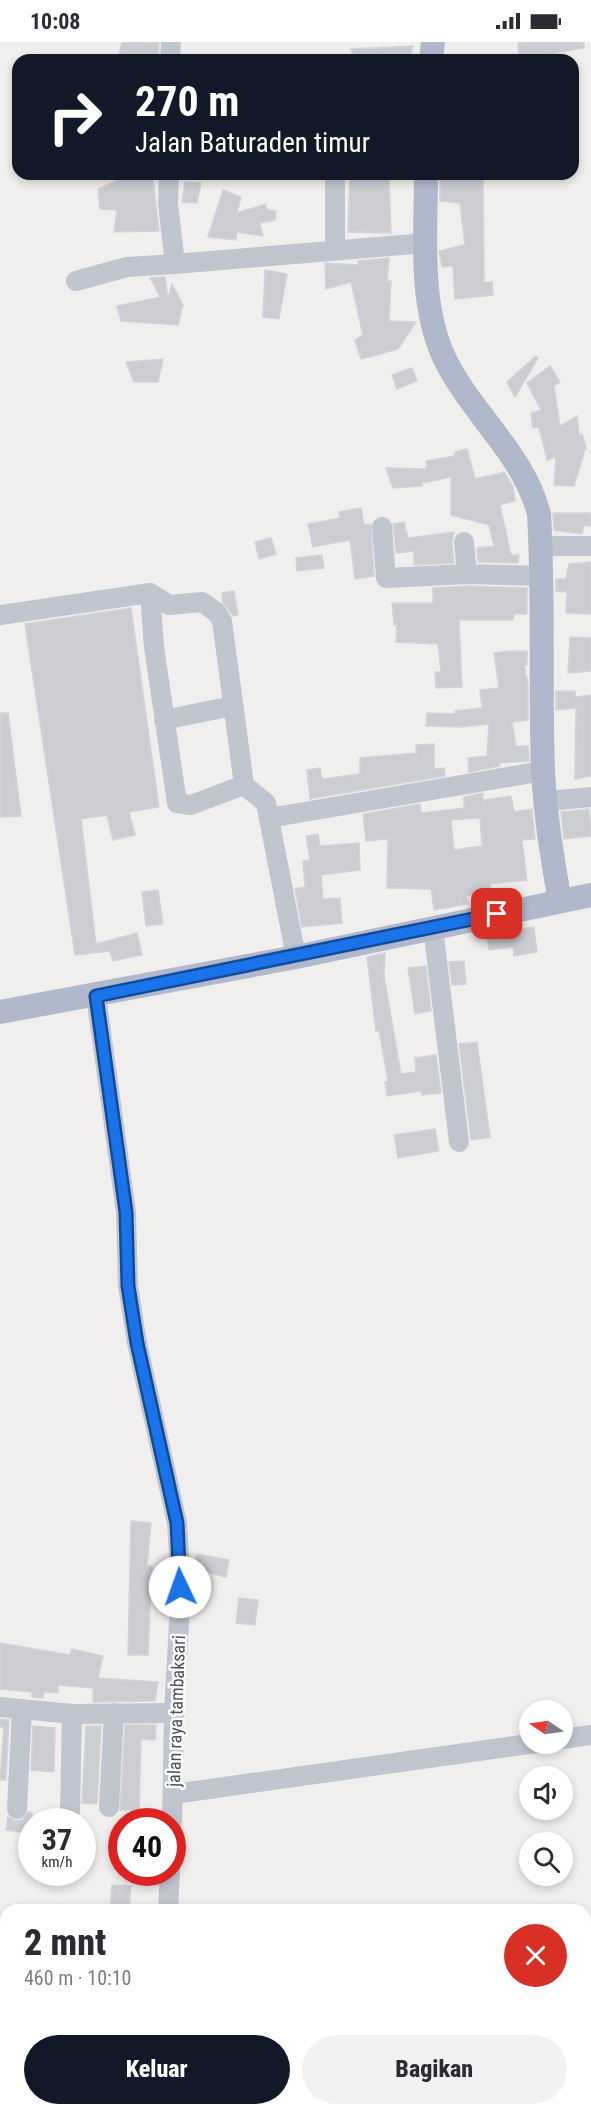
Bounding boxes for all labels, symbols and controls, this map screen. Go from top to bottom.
text: 10:08 [30,9,81,34]
text: 270 m [135,77,240,126]
icon: right [36,78,114,156]
text: Jalan Baturaden timur [135,127,370,159]
pin [471,888,522,939]
icon: arrive [480,897,513,930]
position arrow [148,1555,212,1619]
street label: jalan raya tambaksari [163,1635,189,1788]
north arrow [519,1700,573,1754]
map controls [519,1700,573,1886]
button: sound [519,1766,573,1820]
speed limit sign: 40 [108,1808,186,1886]
text: 37 [42,1822,72,1857]
button: search [519,1832,573,1886]
text: km/h [42,1853,72,1871]
text: 2 mnt [24,1922,106,1964]
button: close [504,1924,567,1987]
text: 460 m · 10:10 [24,1966,131,1990]
button: Keluar [24,2035,290,2104]
button: Bagikan [302,2035,567,2104]

